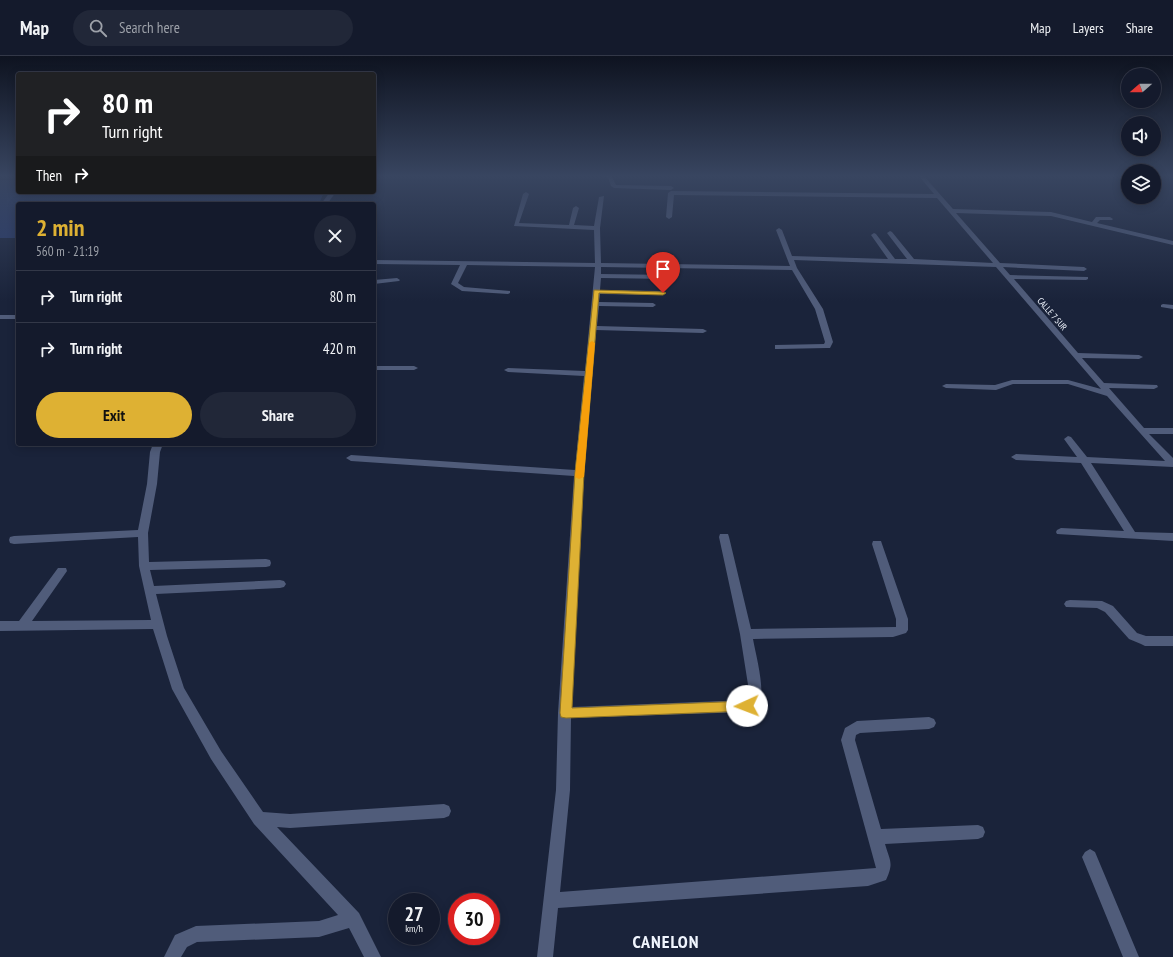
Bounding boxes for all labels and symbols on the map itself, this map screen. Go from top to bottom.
north arrow [1121,68,1161,108]
pin [646,252,680,293]
street label: CALLE 7 SUR [1035,295,1070,333]
position arrow [726,685,768,727]
speed limit sign: 30 [448,893,500,945]
district label: CANELON [633,930,699,953]

